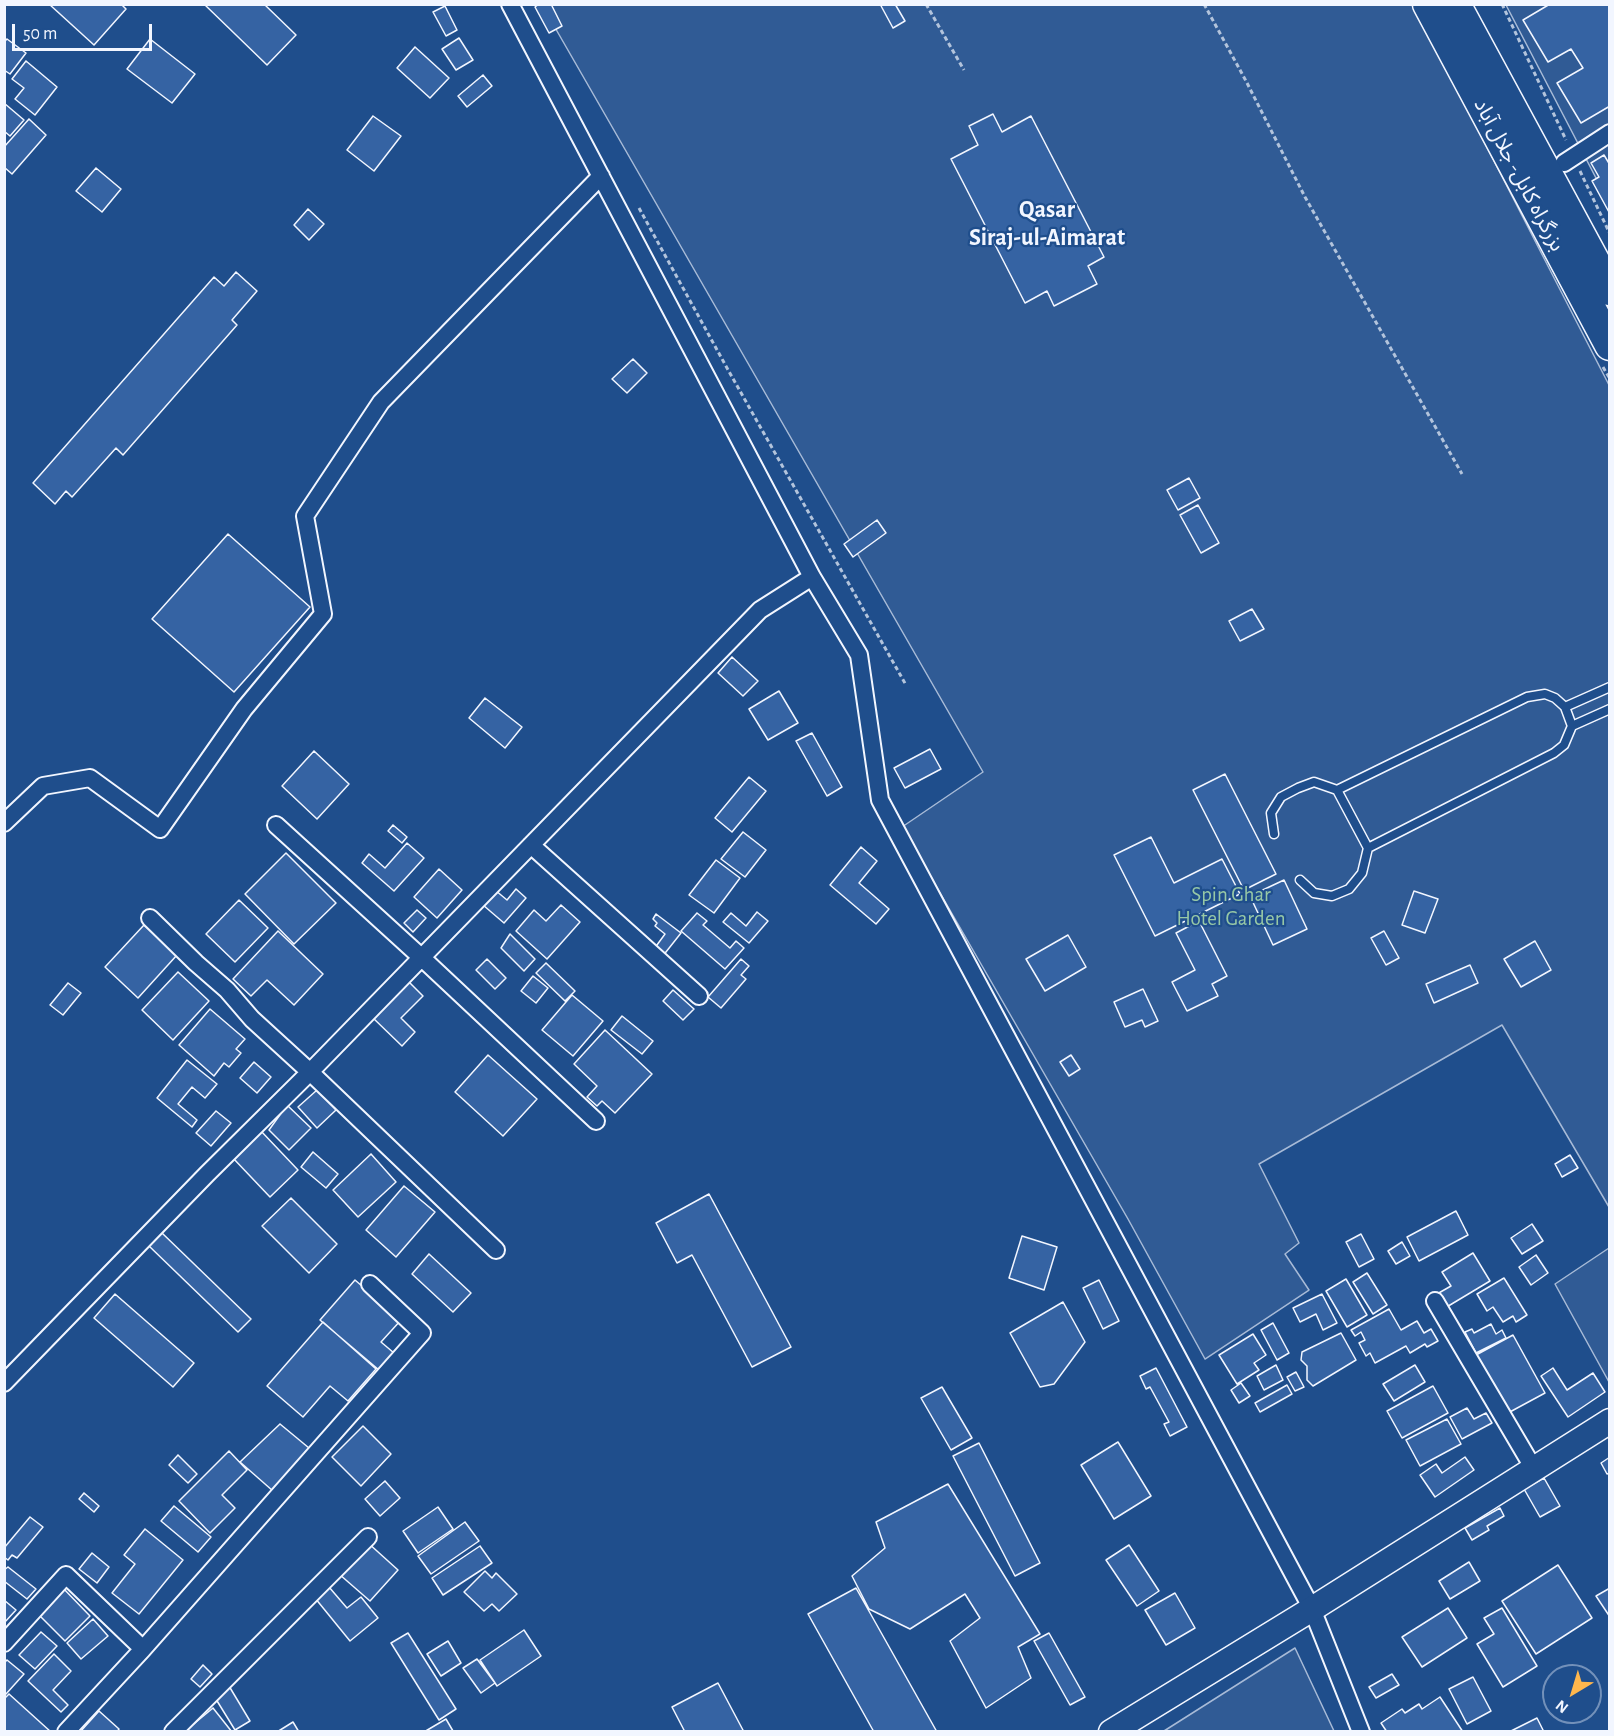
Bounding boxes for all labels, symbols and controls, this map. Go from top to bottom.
scale bar [15,12,154,50]
text: 50 m [23,25,57,43]
street label: بزرگراه کابل- جلال آباد [1468,94,1570,256]
district label: Qasar Siraj-ul-Aimarat [969,196,1125,252]
park label: Spin Ghar Hotel Garden [1176,882,1286,932]
north arrow [1542,1664,1602,1724]
text: N [1553,1697,1571,1716]

